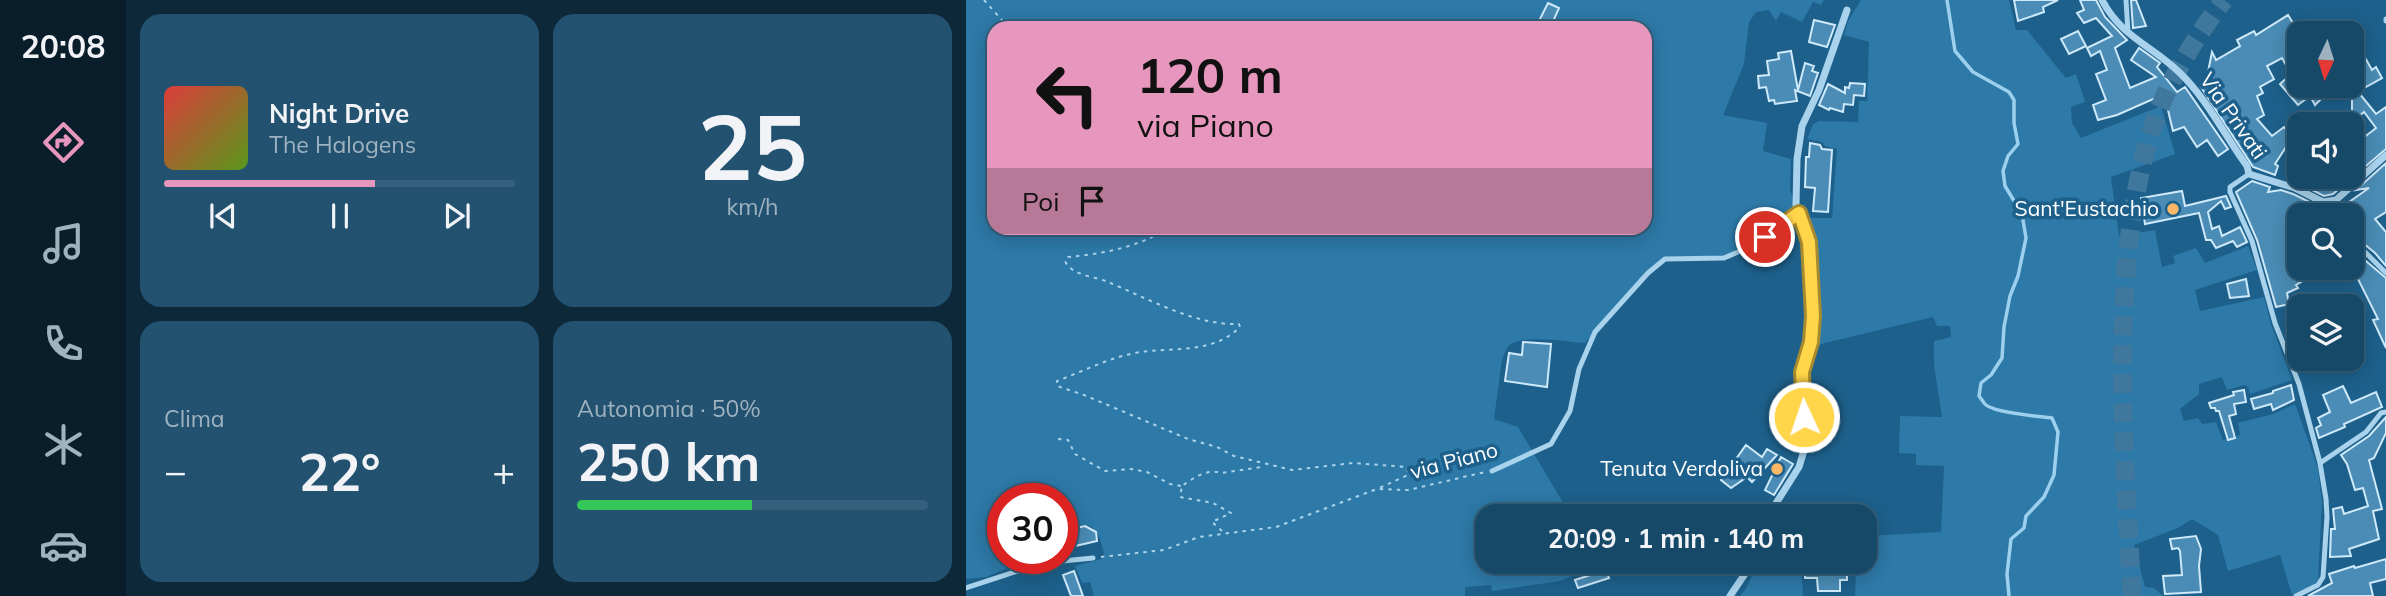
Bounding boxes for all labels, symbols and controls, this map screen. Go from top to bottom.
north arrow [2287,21,2364,98]
map controls [2287,21,2364,371]
text: 20:08 [21,26,105,66]
text: 120 m [1137,44,1283,105]
icon: left [1022,49,1113,140]
street label: Via Privati [2195,67,2273,164]
text: 25 [698,89,807,203]
text: Night Drive [269,97,409,130]
text: via Piano [1137,105,1274,145]
button: sound [2287,112,2364,189]
icon: directions [39,118,88,167]
text: The Halogens [269,130,416,159]
icon: arrive [1073,182,1111,220]
text: Poi [1022,185,1059,218]
text: km/h [726,192,779,221]
place label: Sant'Eustachio [2015,195,2159,221]
icon: previous [204,197,242,235]
icon: pause [321,197,359,235]
icon: next [438,197,476,235]
marker: Sant'Eustachio [2165,201,2181,217]
button: search [2287,203,2364,280]
pin [1735,207,1795,267]
icon: arrive [1746,218,1784,256]
icon: music [39,219,88,268]
button: layers [2287,294,2364,371]
icon: phone [39,319,88,368]
position arrow [1767,380,1841,454]
text: Autonomia · 50% [577,394,761,423]
text: Clima [164,404,225,433]
icon: climate [39,420,88,469]
text: 250 km [577,429,760,494]
street label: via Piano [1407,436,1500,484]
text: 22° [298,439,381,504]
text: − [164,447,187,495]
text: + [492,447,515,495]
place label: Tenuta Verdoliva [1600,455,1763,481]
marker: Tenuta Verdoliva [1769,461,1785,477]
speed limit sign: 30 [987,483,1078,574]
icon: car [39,521,88,570]
text: 20:09 · 1 min · 140 m [1548,522,1804,555]

